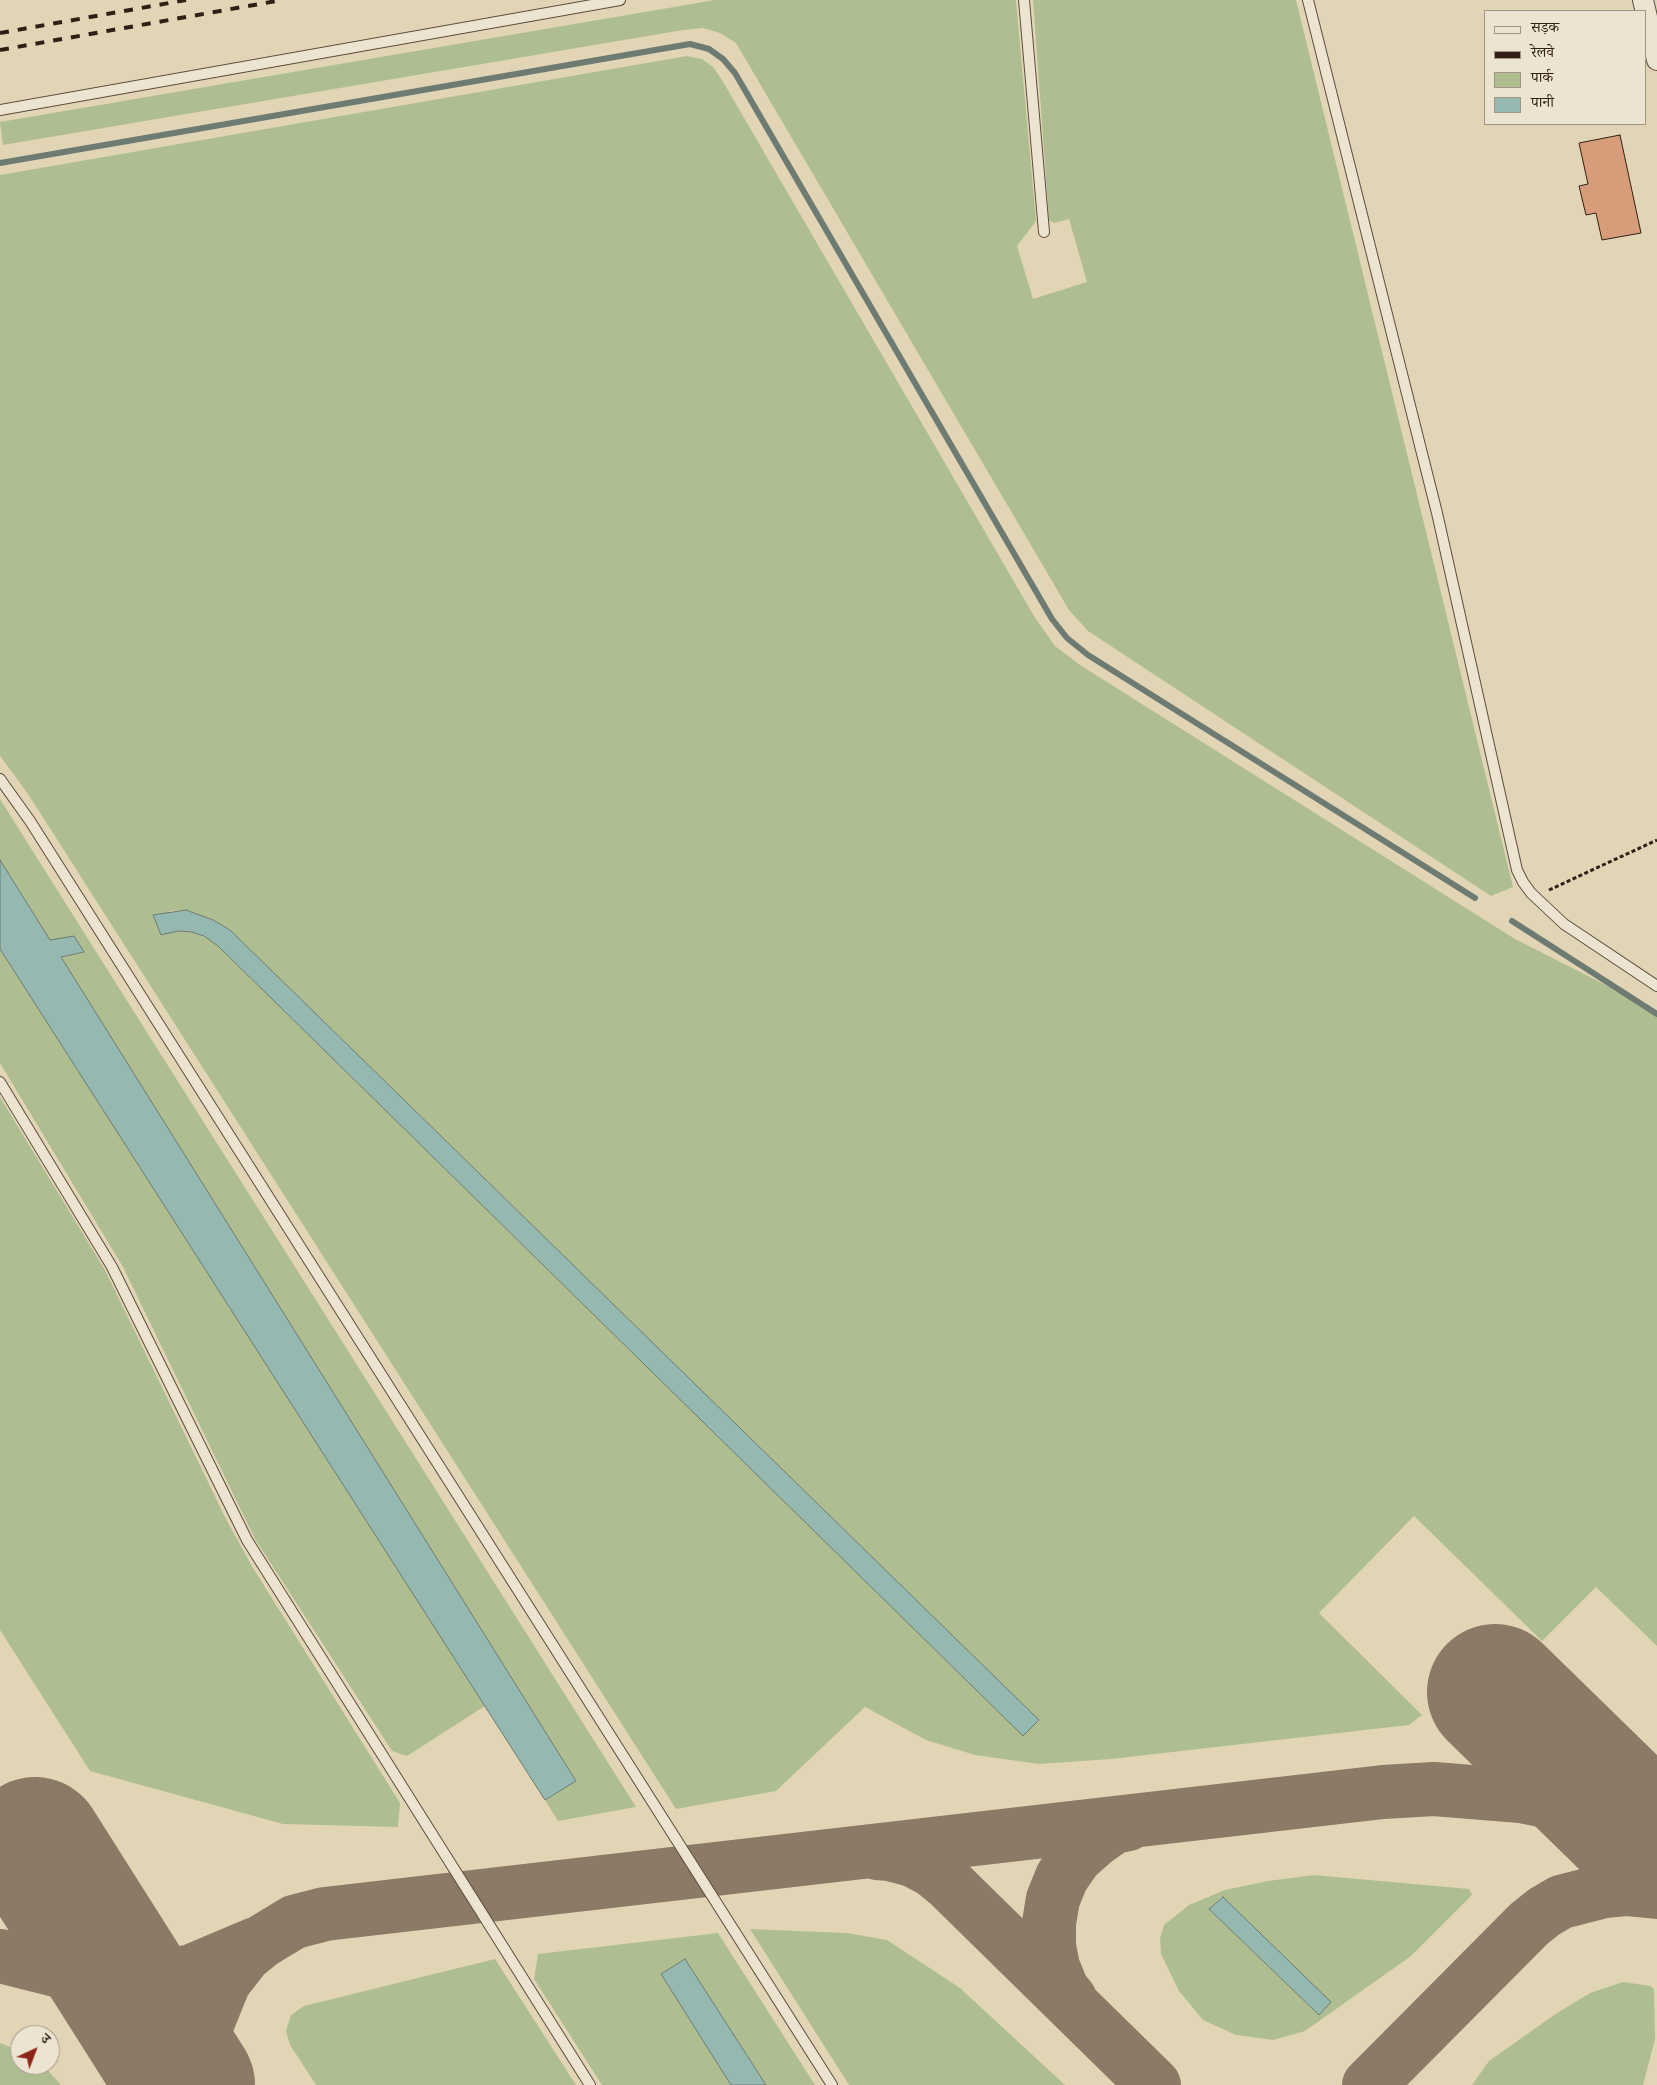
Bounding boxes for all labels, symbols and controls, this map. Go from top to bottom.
legend [1484,10,1647,125]
text: सड़क [1531,18,1559,39]
text: रेलवे [1531,43,1554,64]
text: पार्क [1531,68,1553,89]
text: पानी [1531,93,1554,114]
north arrow [10,2025,60,2075]
text: उ [35,2030,54,2050]

